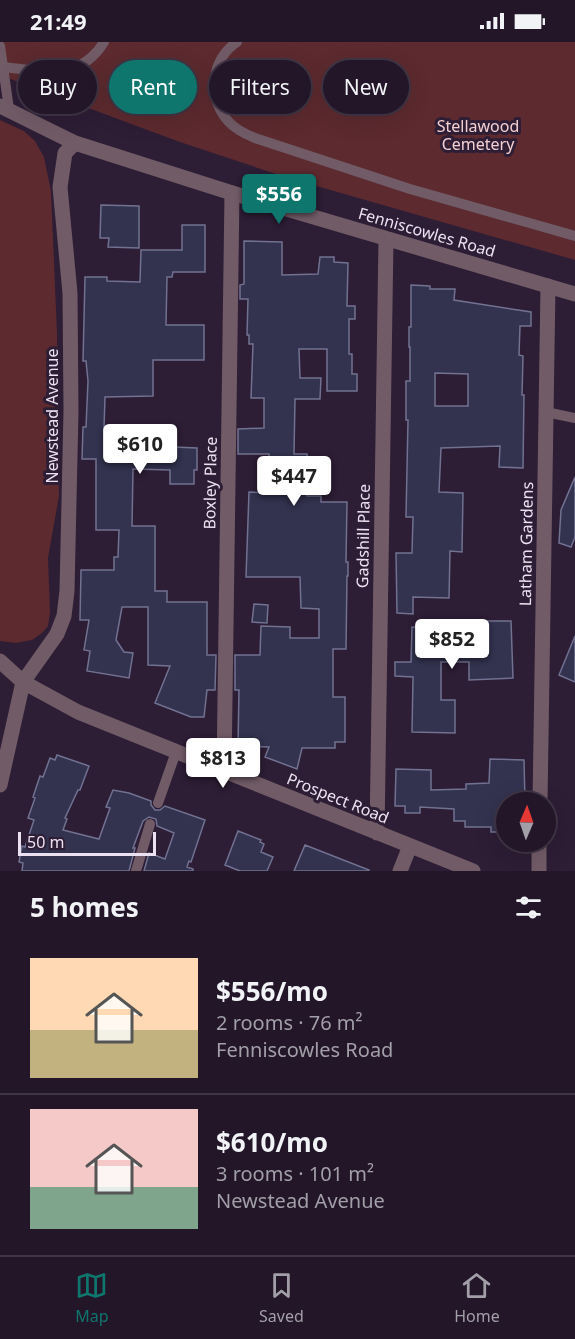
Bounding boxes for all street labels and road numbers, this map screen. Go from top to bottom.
street label: Fenniscowles Road [356,202,498,262]
street label: Newstead Avenue [41,348,63,484]
street label: Boxley Place [198,436,222,530]
street label: Latham Gardens [514,482,538,606]
street label: Gadshill Place [351,484,375,588]
street label: Prospect Road [284,768,392,828]

